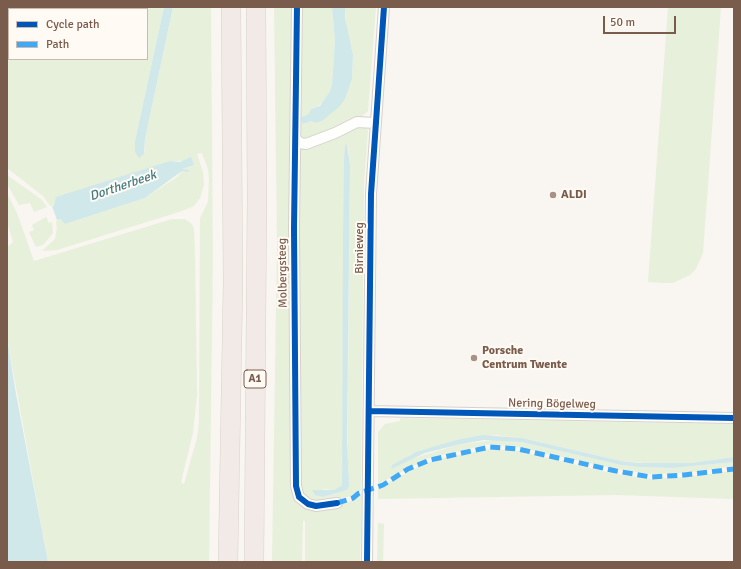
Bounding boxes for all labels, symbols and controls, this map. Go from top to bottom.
legend [8,8,148,60]
scale bar [605,8,678,34]
text: 50 m [610,15,635,30]
text: Cycle path [46,17,99,32]
text: Path [46,37,69,52]
water label: Dortherbeek [88,167,158,205]
place label: ALDI [561,188,587,202]
marker: ALDI [548,190,558,200]
street label: Birnieweg [353,222,367,274]
street label: Molbergsteeg [275,238,291,308]
place label: Porsche Centrum Twente [482,344,567,372]
marker: Porsche Centrum Twente [469,353,479,363]
road number: A1 [244,370,266,388]
street label: Nering Bögelweg [508,396,596,412]

